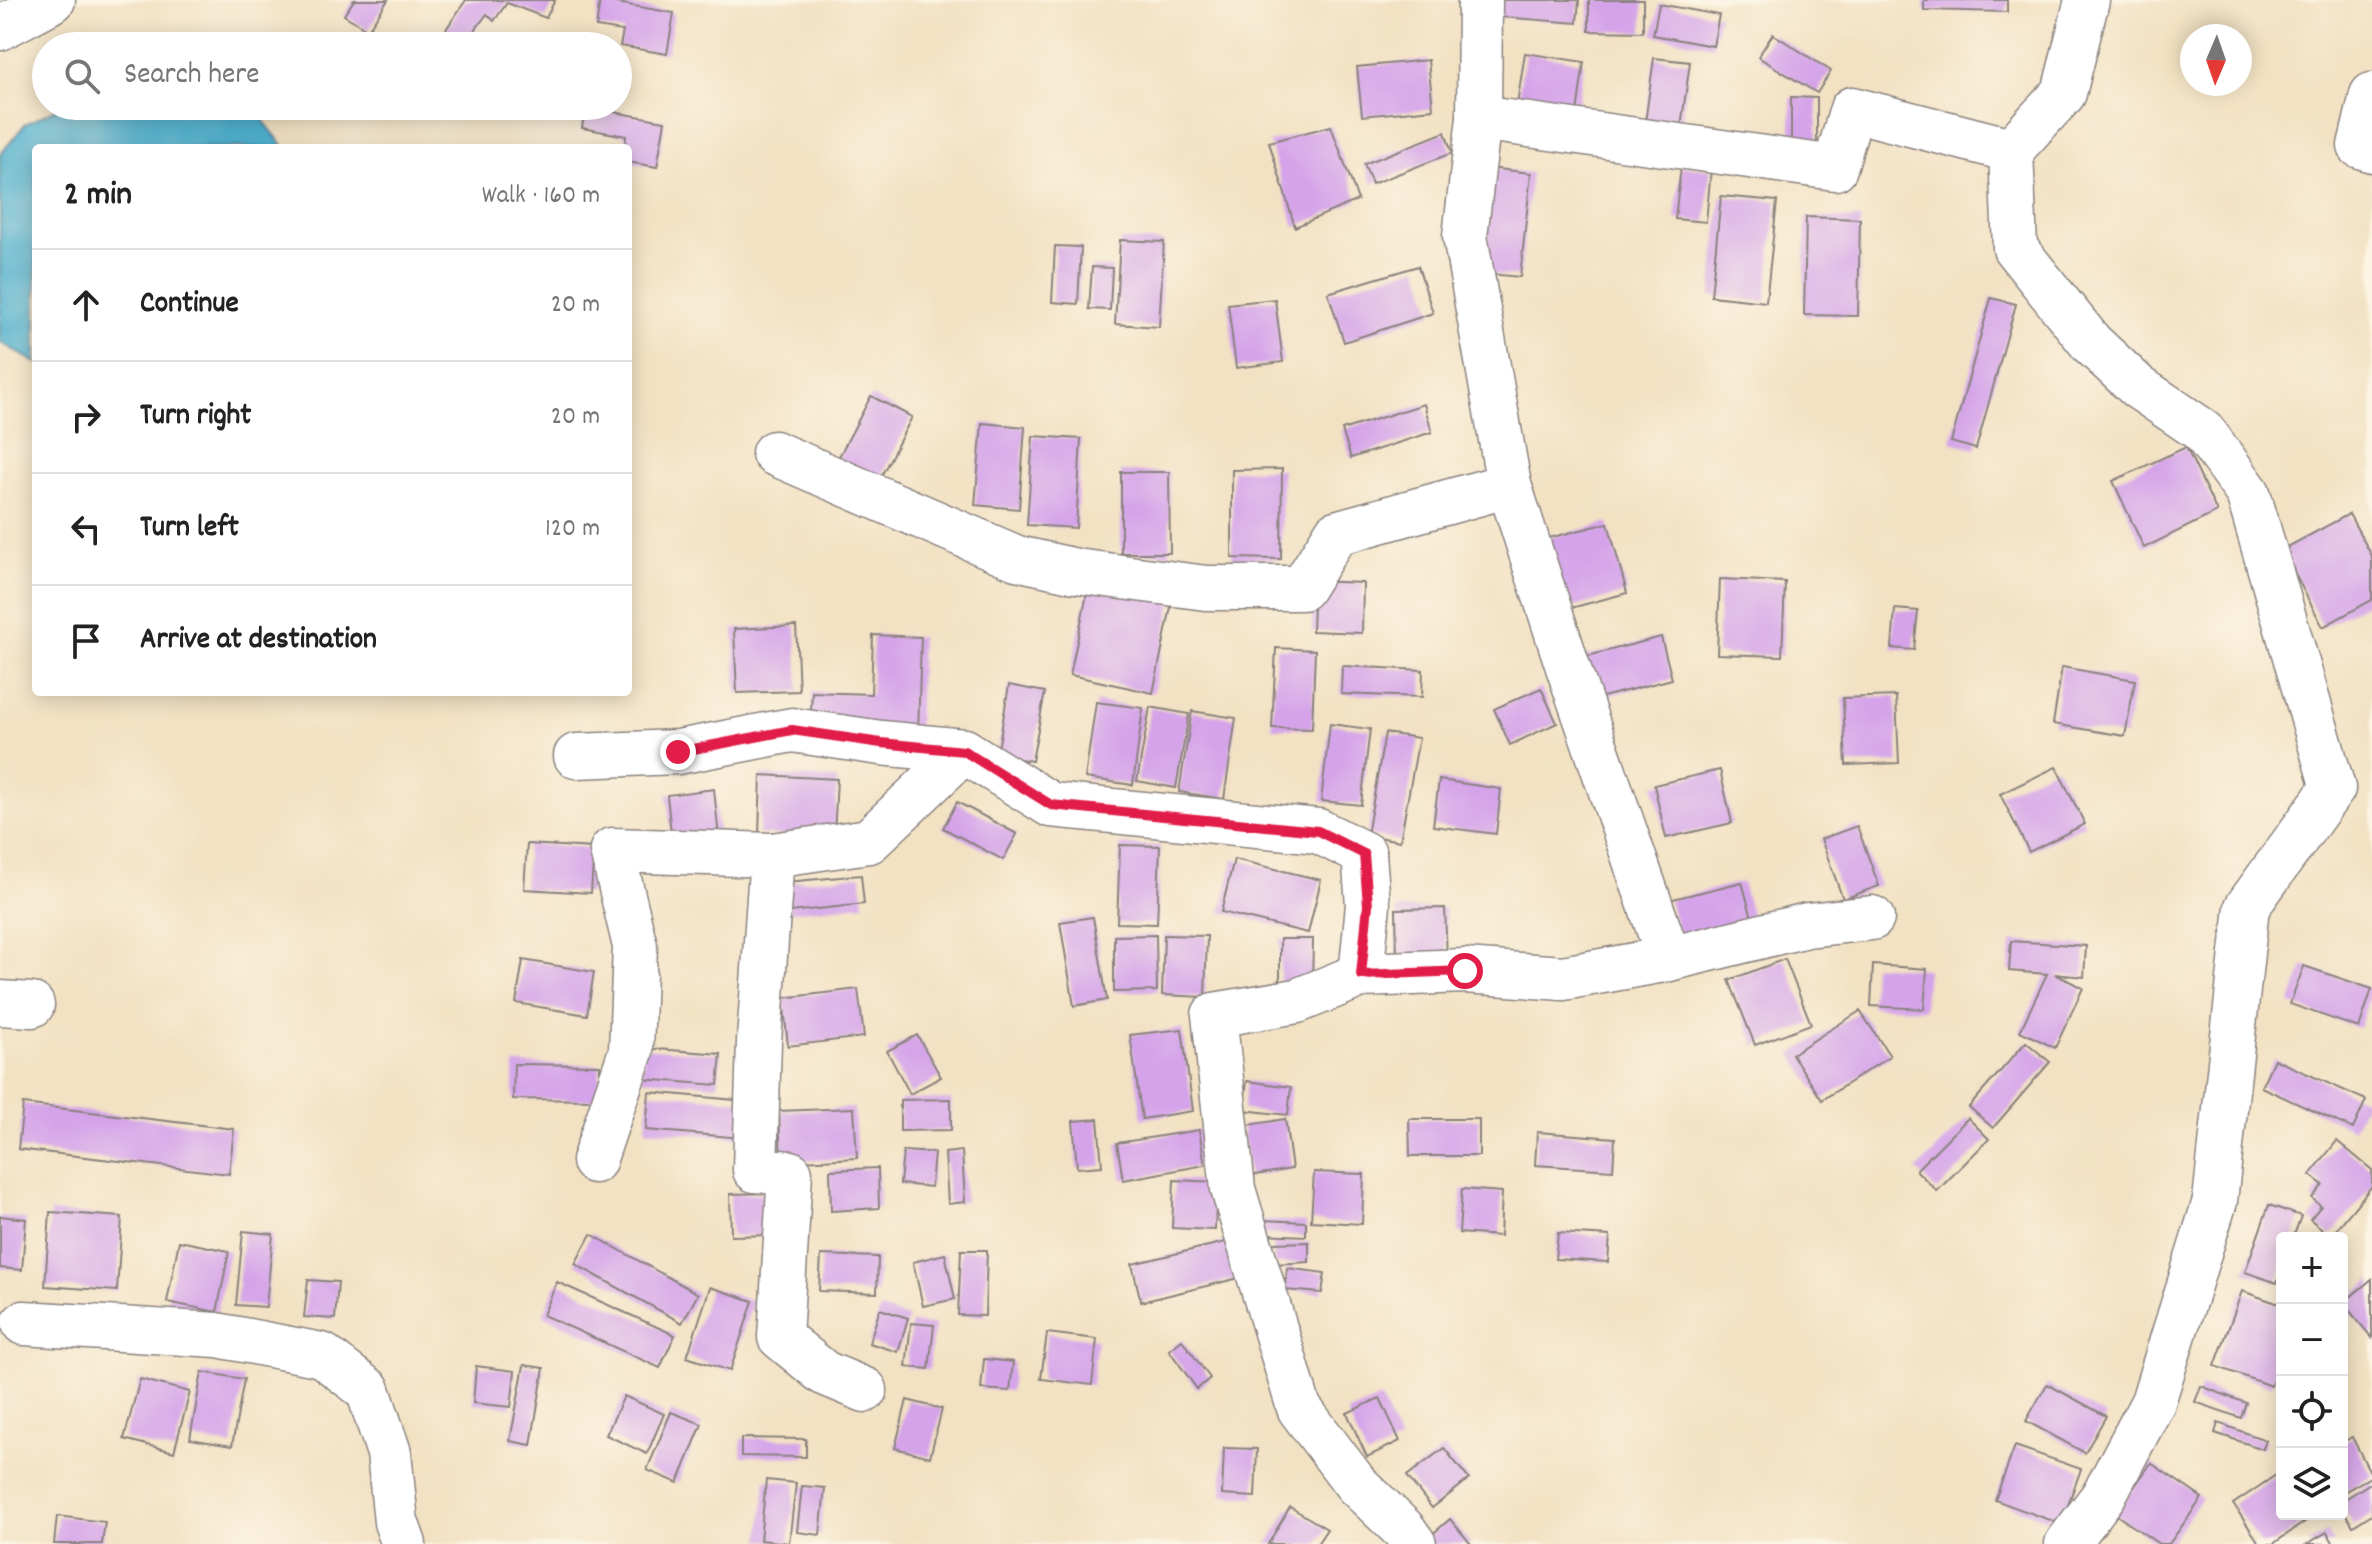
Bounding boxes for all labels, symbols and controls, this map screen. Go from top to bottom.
north arrow [2180,24,2252,96]
search box [32,32,632,120]
icon: search [60,54,104,98]
text: Search here [124,55,260,98]
text: 2 min [64,172,132,221]
text: Walk · 160 m [482,178,600,215]
icon: ahead [64,283,108,327]
text: Continue [140,284,239,327]
text: 20 m [551,287,600,324]
icon: right [64,395,108,439]
text: Turn right [140,396,251,439]
text: 20 m [551,399,600,436]
icon: left [64,507,108,551]
text: Turn left [140,508,239,551]
text: 120 m [545,511,600,548]
icon: arrive [64,619,108,663]
text: Arrive at destination [140,620,377,663]
route end [660,734,696,770]
route start [1447,953,1483,989]
map controls [2276,1232,2348,1520]
button: + [2276,1232,2348,1304]
button: − [2276,1304,2348,1376]
button: locate [2276,1376,2348,1448]
button: layers [2276,1448,2348,1520]

